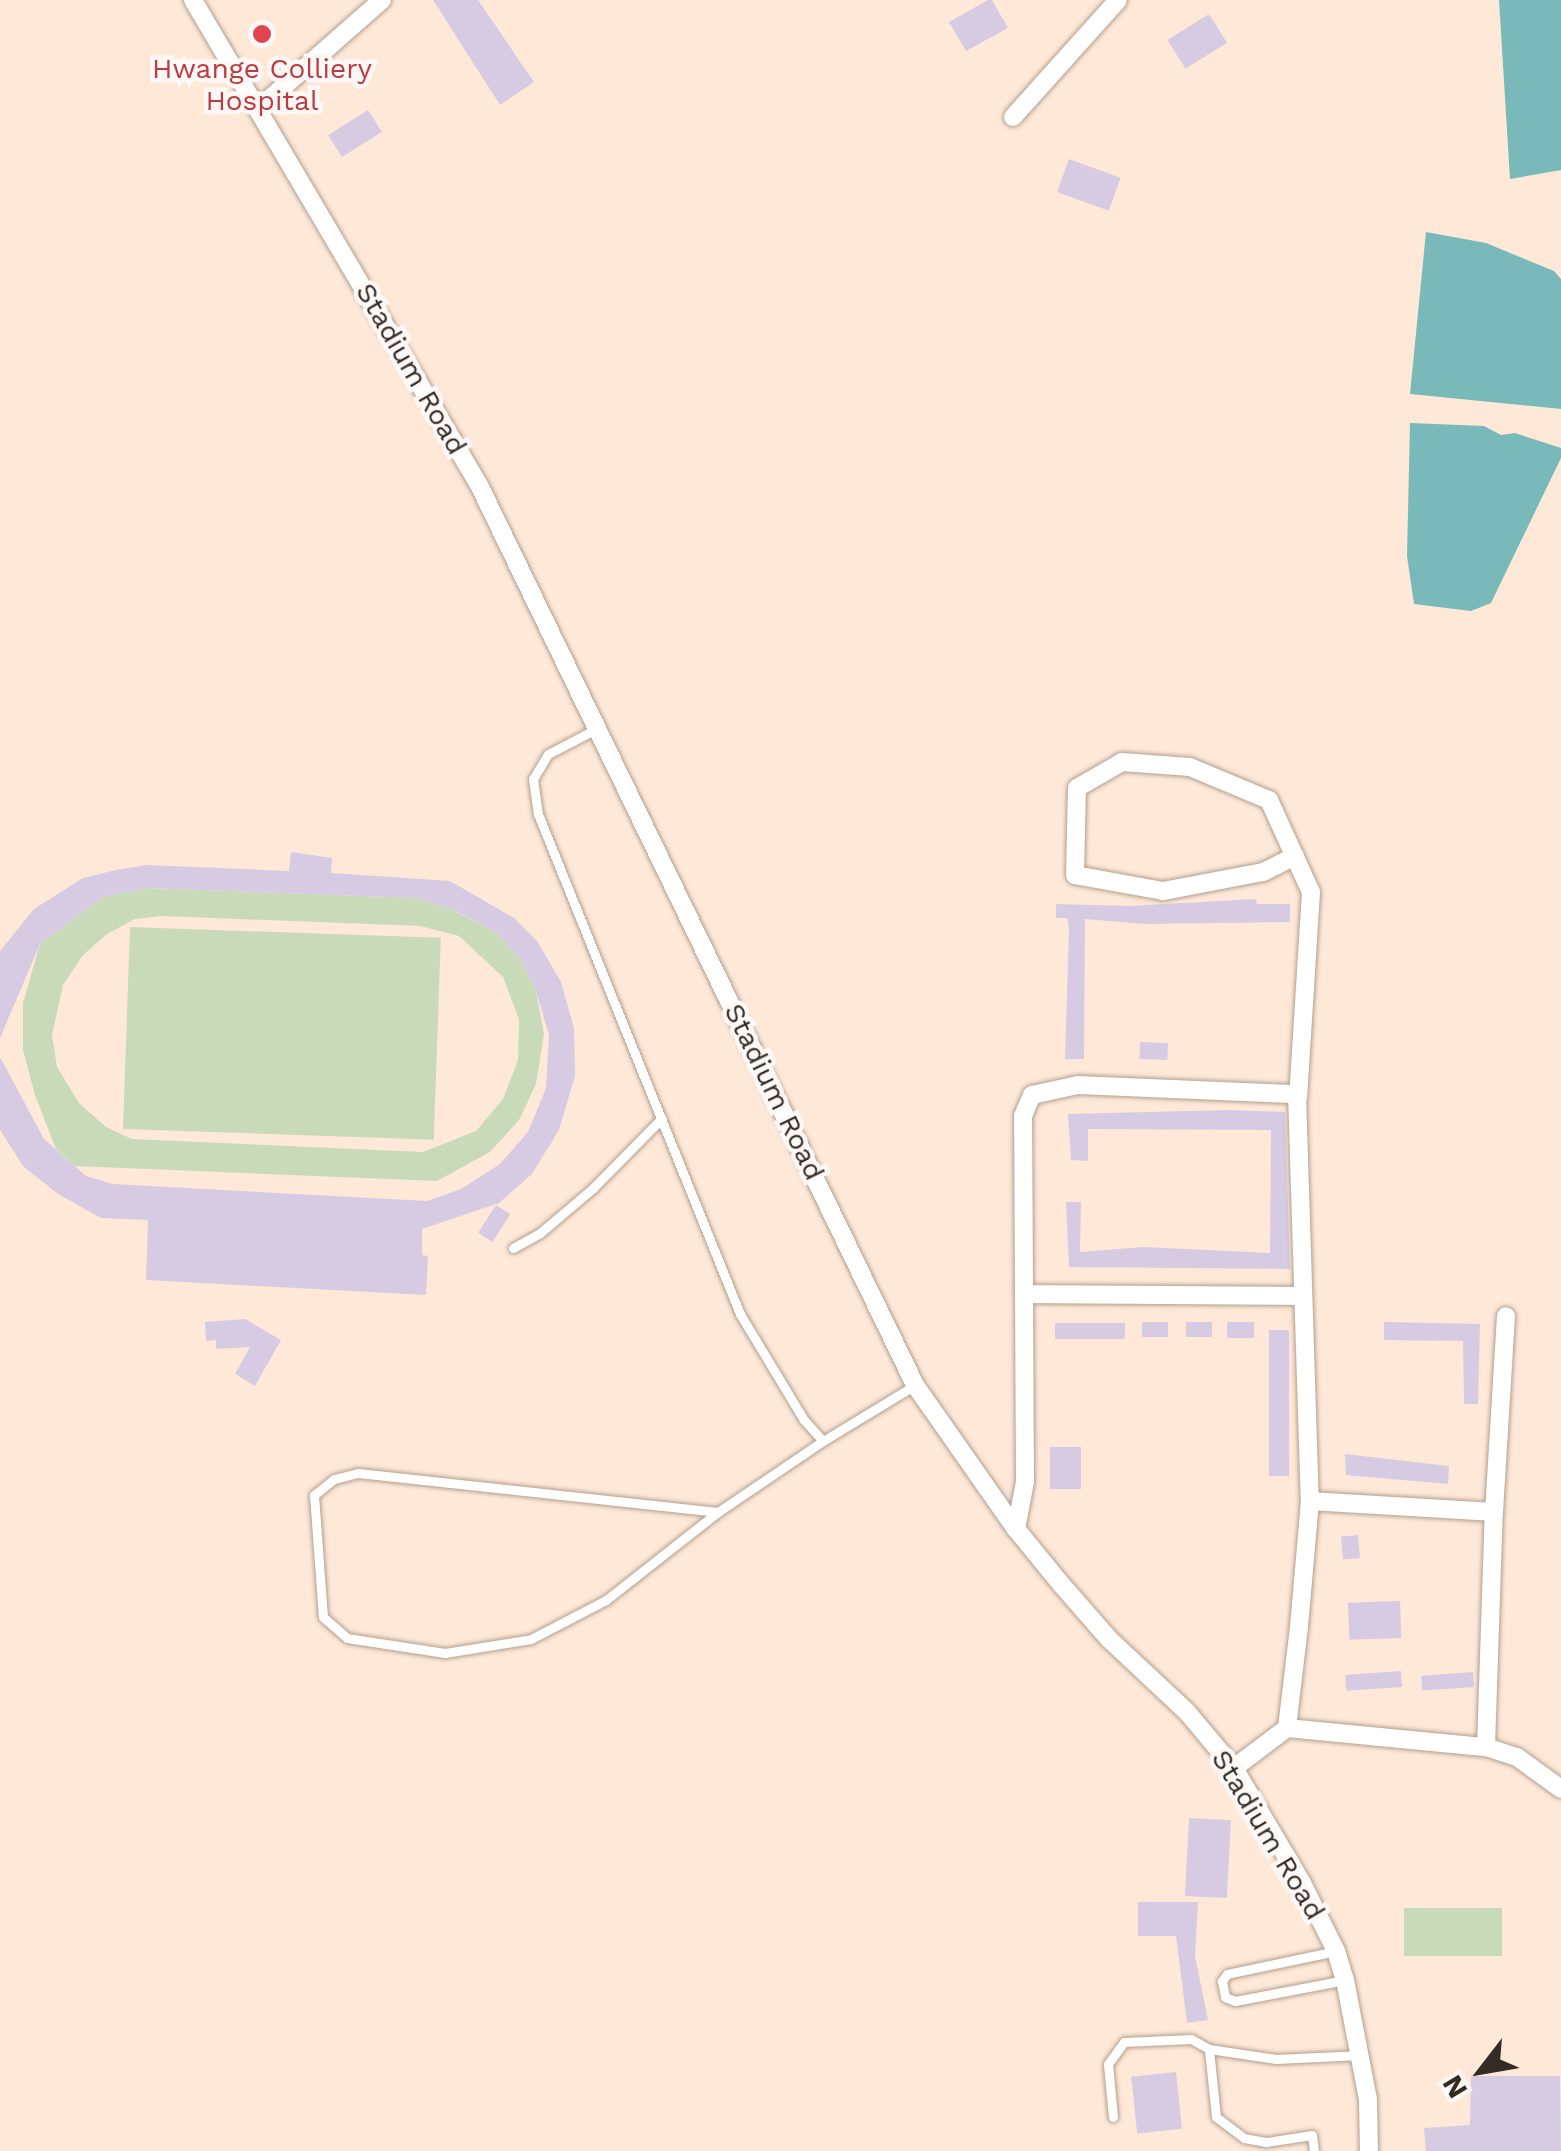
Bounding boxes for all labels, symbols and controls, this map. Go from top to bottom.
marker: Hwange Colliery Hospital [249,21,275,47]
place label: Hwange Colliery Hospital [152,52,372,118]
street label: Stadium Road [348,277,474,461]
street label: Stadium Road [717,998,831,1186]
street label: Stadium Road [1204,1744,1332,1926]
north arrow [1431,2021,1531,2121]
text: N [1435,2069,1474,2104]

